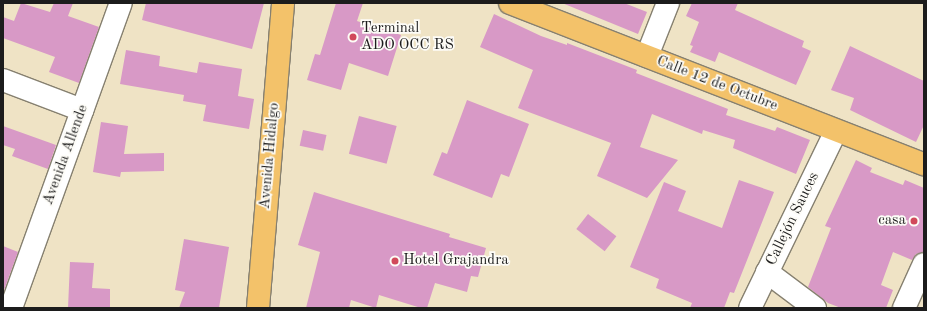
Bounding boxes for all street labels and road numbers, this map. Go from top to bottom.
street label: Calle 12 de Octubre [654,53,780,115]
street label: Avenida Allende [39,102,93,208]
street label: Avenida Hidalgo [256,102,284,210]
street label: Callejón Sauces [763,169,823,269]

